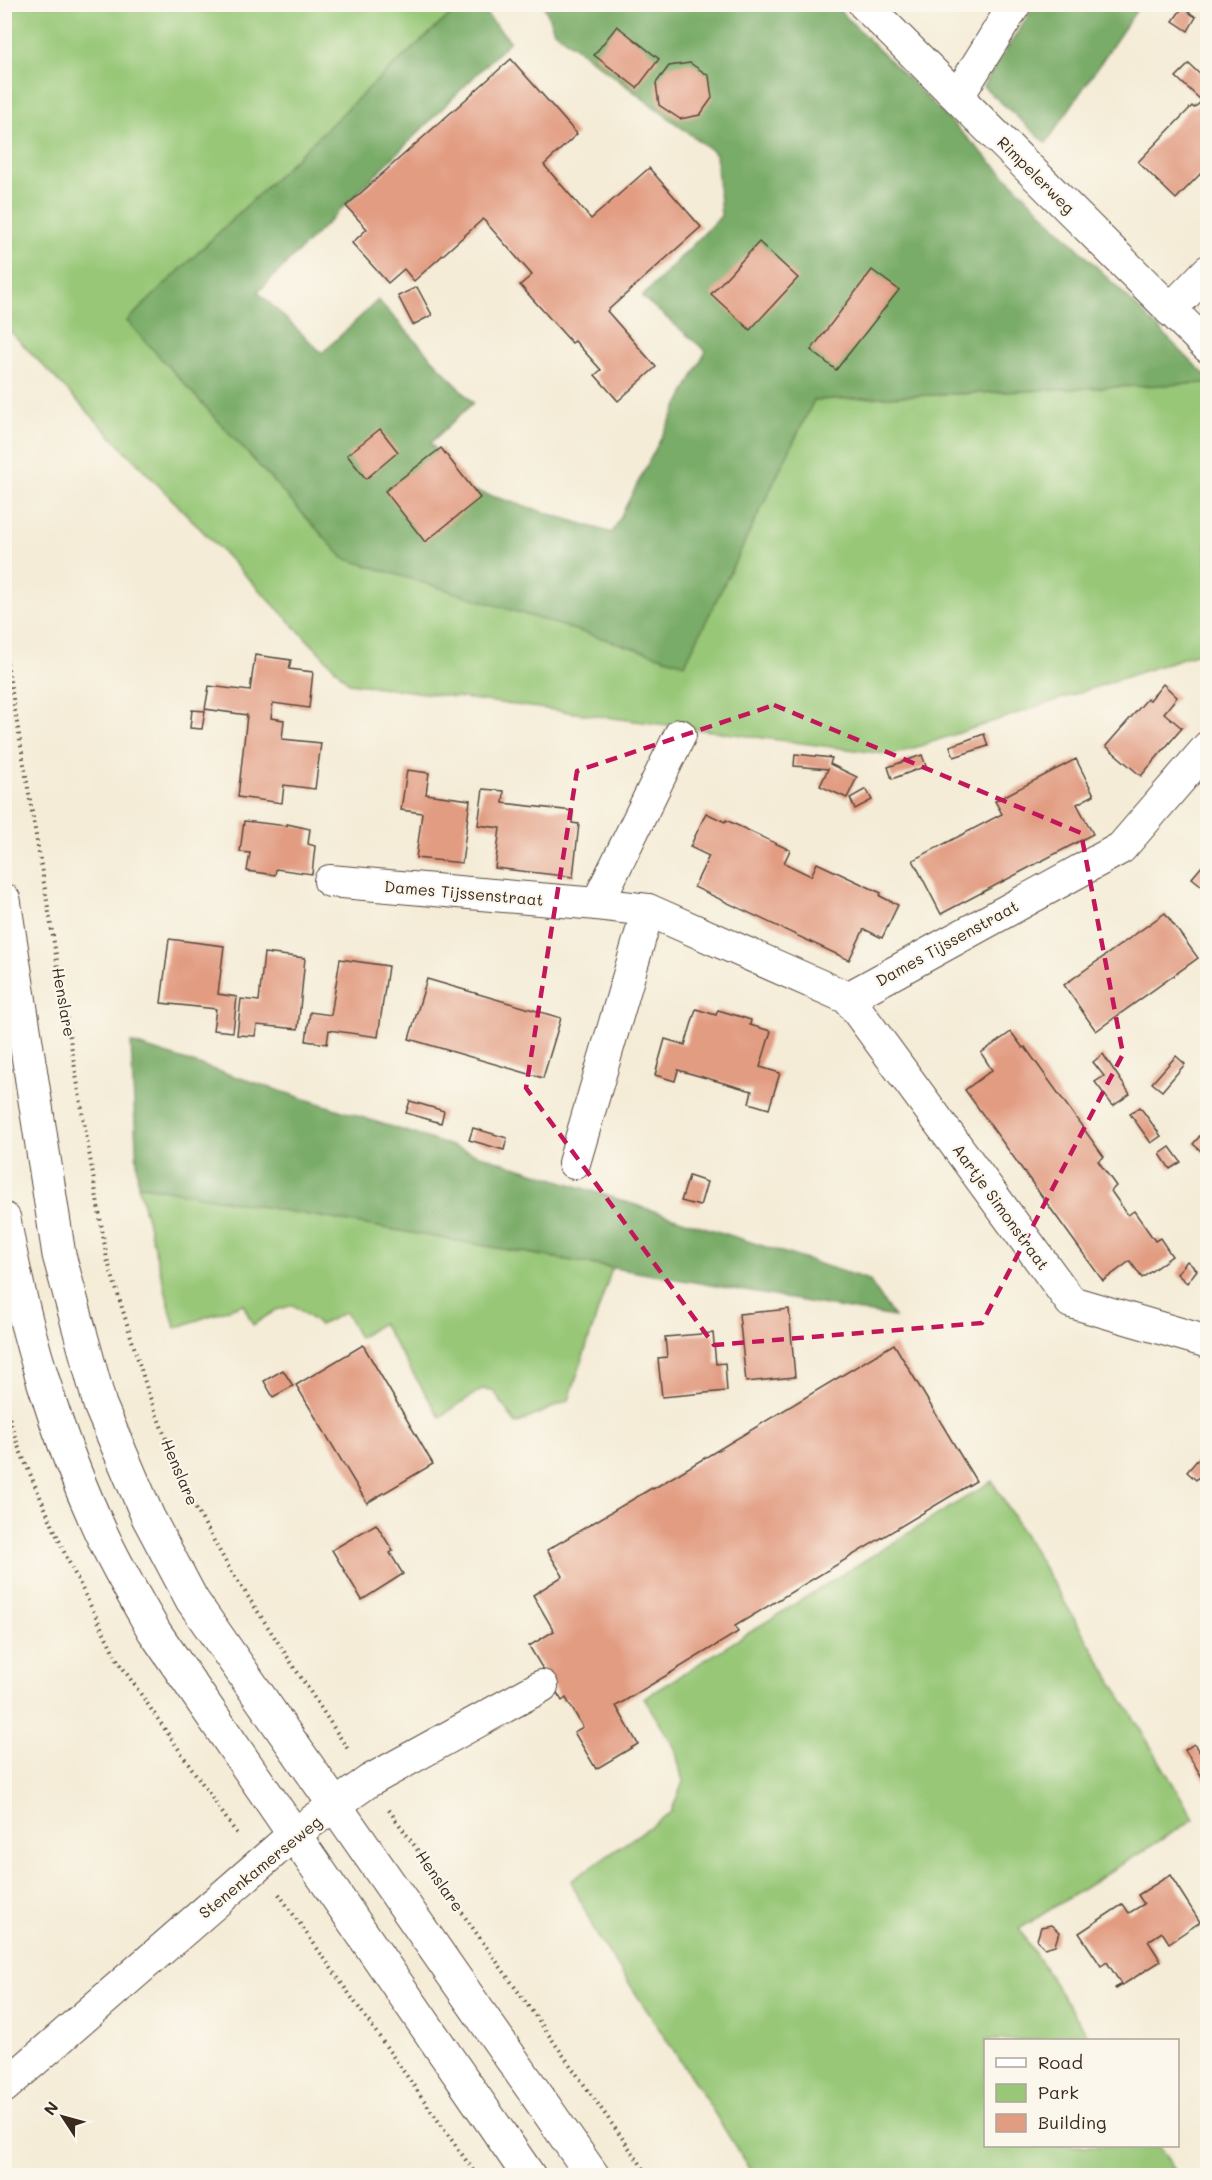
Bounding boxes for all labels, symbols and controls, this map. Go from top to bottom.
street label: Rimpelerweg [993,131,1080,218]
street label: Dames Tijssenstraat [384,875,545,910]
street label: Dames Tijssenstraat [872,895,1022,990]
street label: Henslare [48,966,81,1038]
street label: Aartje Simonstraat [948,1139,1054,1274]
street label: Henslare [157,1436,204,1508]
street label: Stenenkamerseweg [194,1811,325,1923]
street label: Henslare [412,1846,469,1915]
legend [984,2039,1179,2147]
text: Road [1038,2050,1083,2074]
text: Park [1038,2080,1079,2104]
north arrow [33,2087,93,2147]
text: N [38,2097,63,2119]
text: Building [1038,2110,1106,2134]

